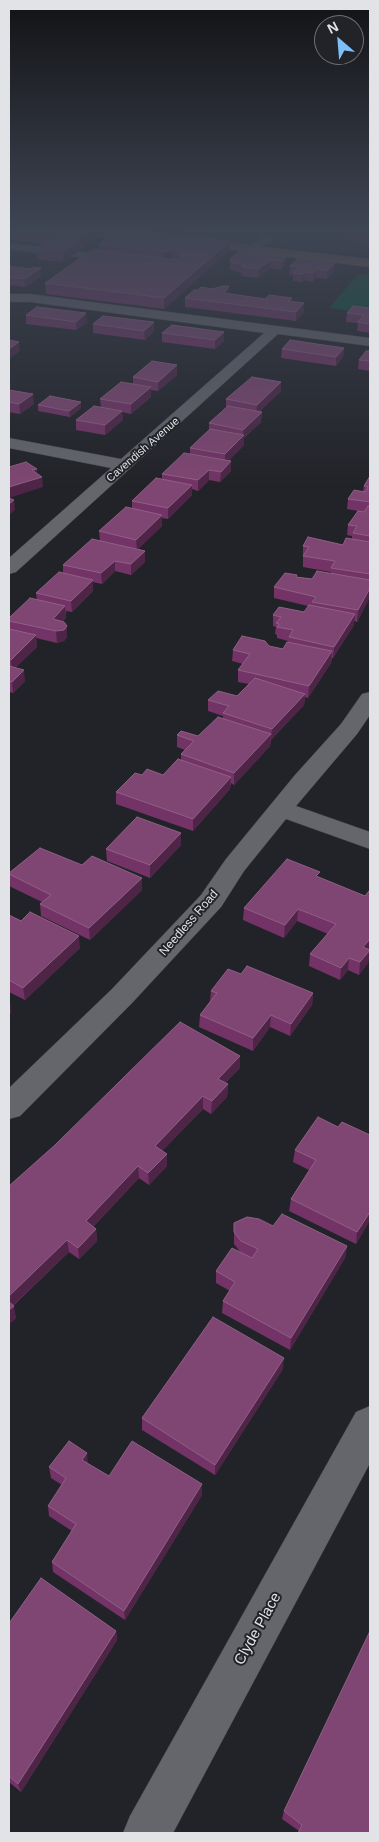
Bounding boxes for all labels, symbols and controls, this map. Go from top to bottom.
north arrow [314,15,364,65]
text: N [325,18,341,37]
street label: Cavendish Avenue [104,415,182,485]
street label: Needless Road [157,887,221,959]
street label: Clyde Place [231,1590,285,1668]

